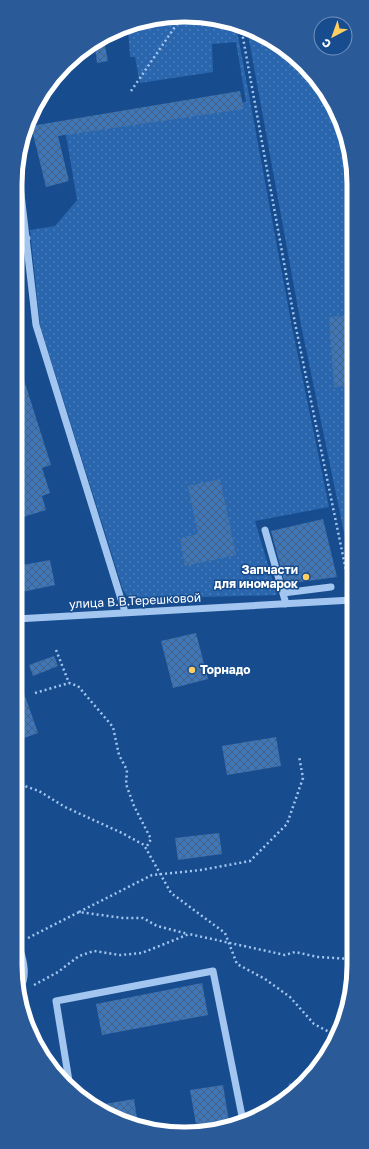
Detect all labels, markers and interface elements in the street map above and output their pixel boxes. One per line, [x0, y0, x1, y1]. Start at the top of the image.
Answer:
north arrow [313, 16, 353, 56]
text: С [319, 36, 333, 51]
place label: Запчасти для иномарок [214, 562, 298, 591]
marker: Запчасти для иномарок [301, 572, 311, 582]
street label: улица В.В.Терешковой [69, 590, 201, 611]
place label: Торнадо [200, 662, 250, 677]
marker: Торнадо [187, 665, 197, 675]

